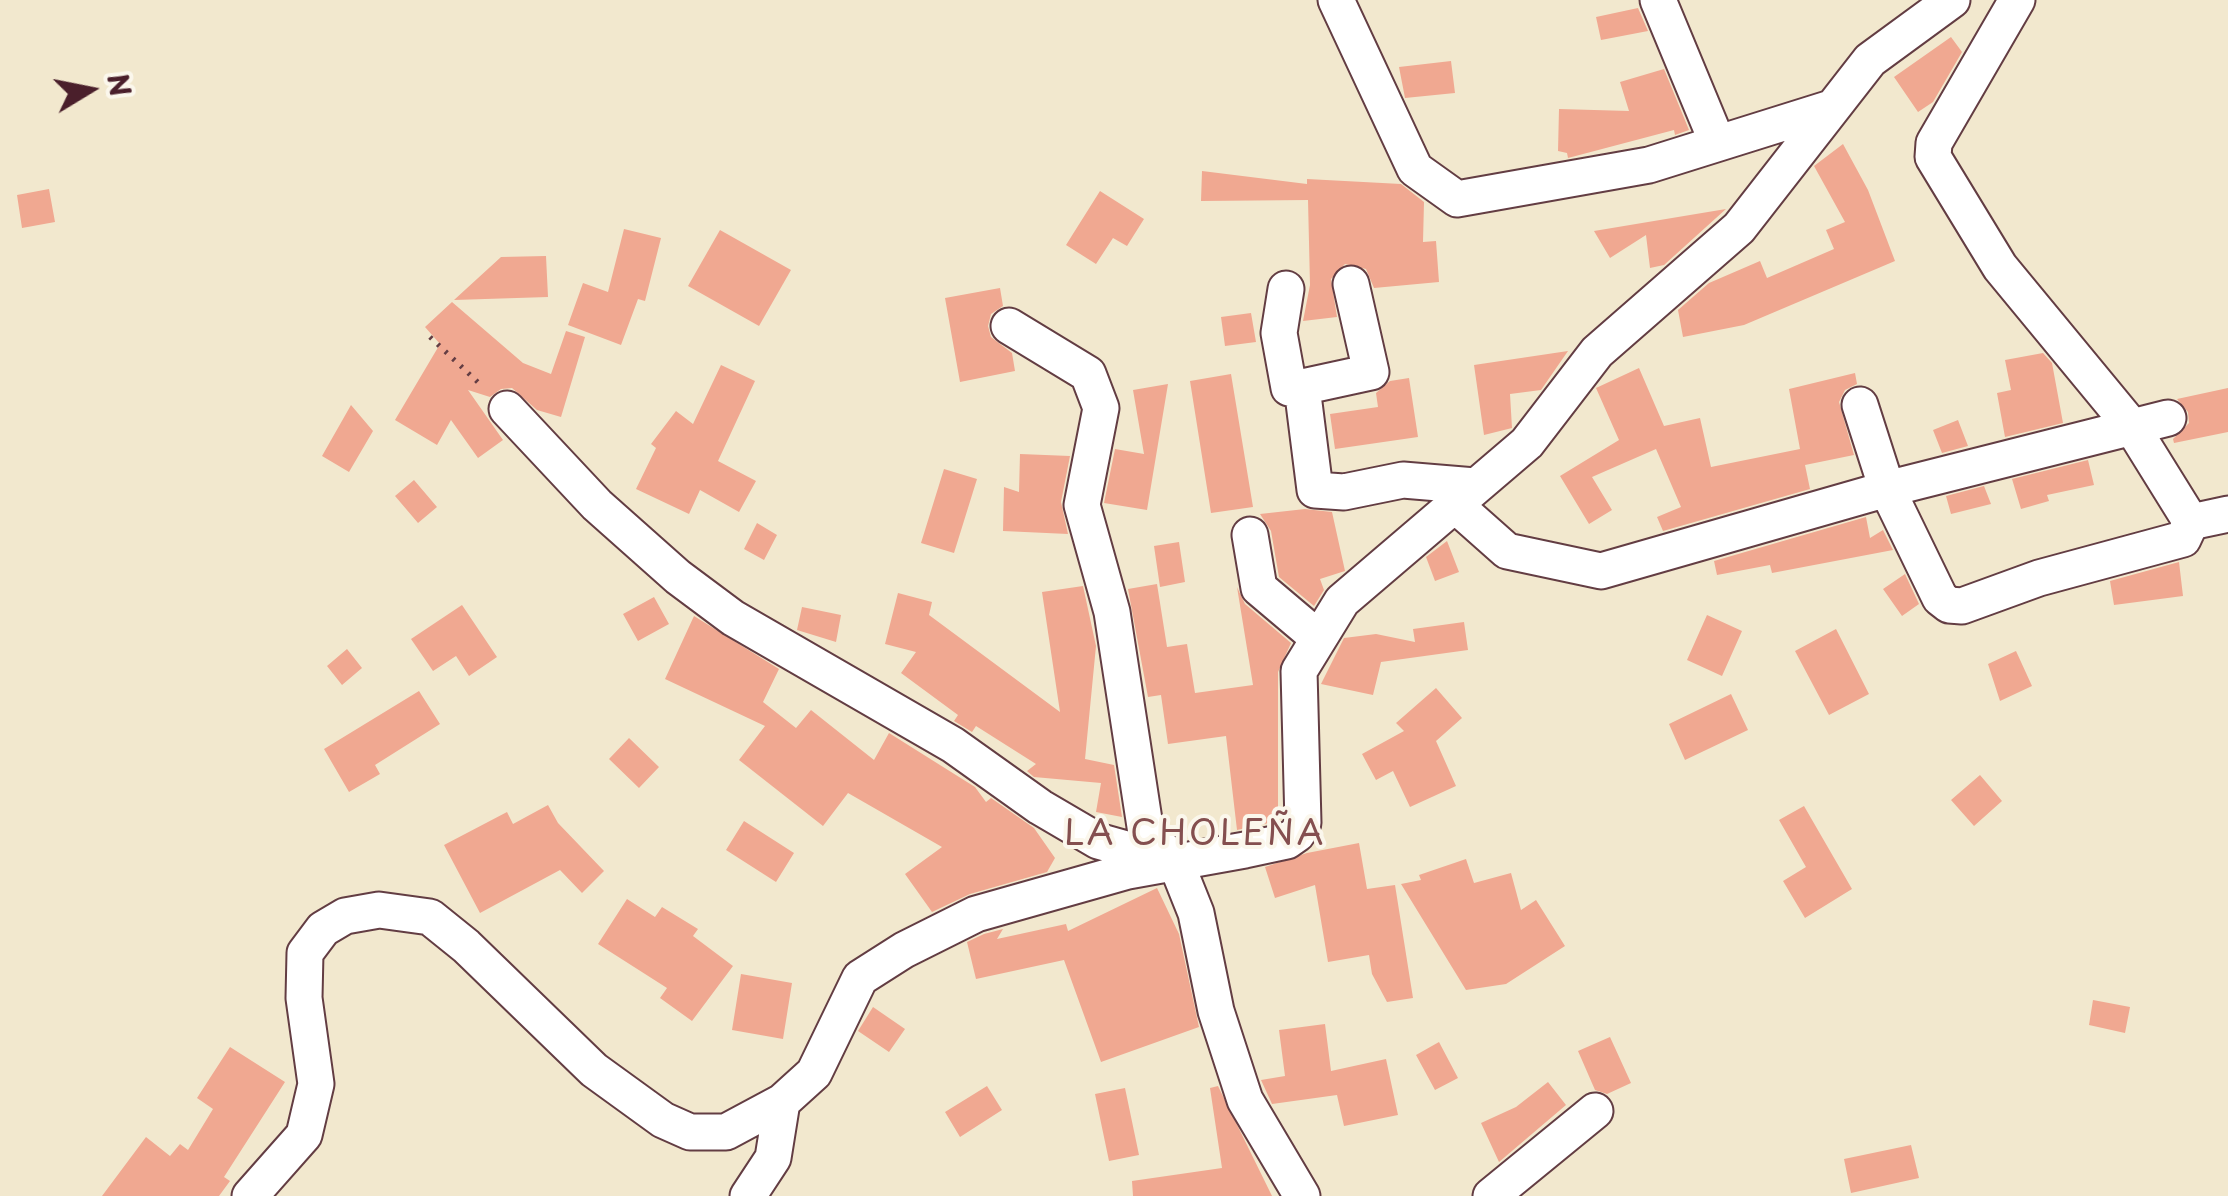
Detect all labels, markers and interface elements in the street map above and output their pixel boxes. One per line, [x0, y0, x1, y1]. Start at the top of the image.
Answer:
north arrow [40, 40, 140, 140]
text: N [97, 70, 143, 99]
district label: LA CHOLEÑA [1066, 814, 1324, 856]

